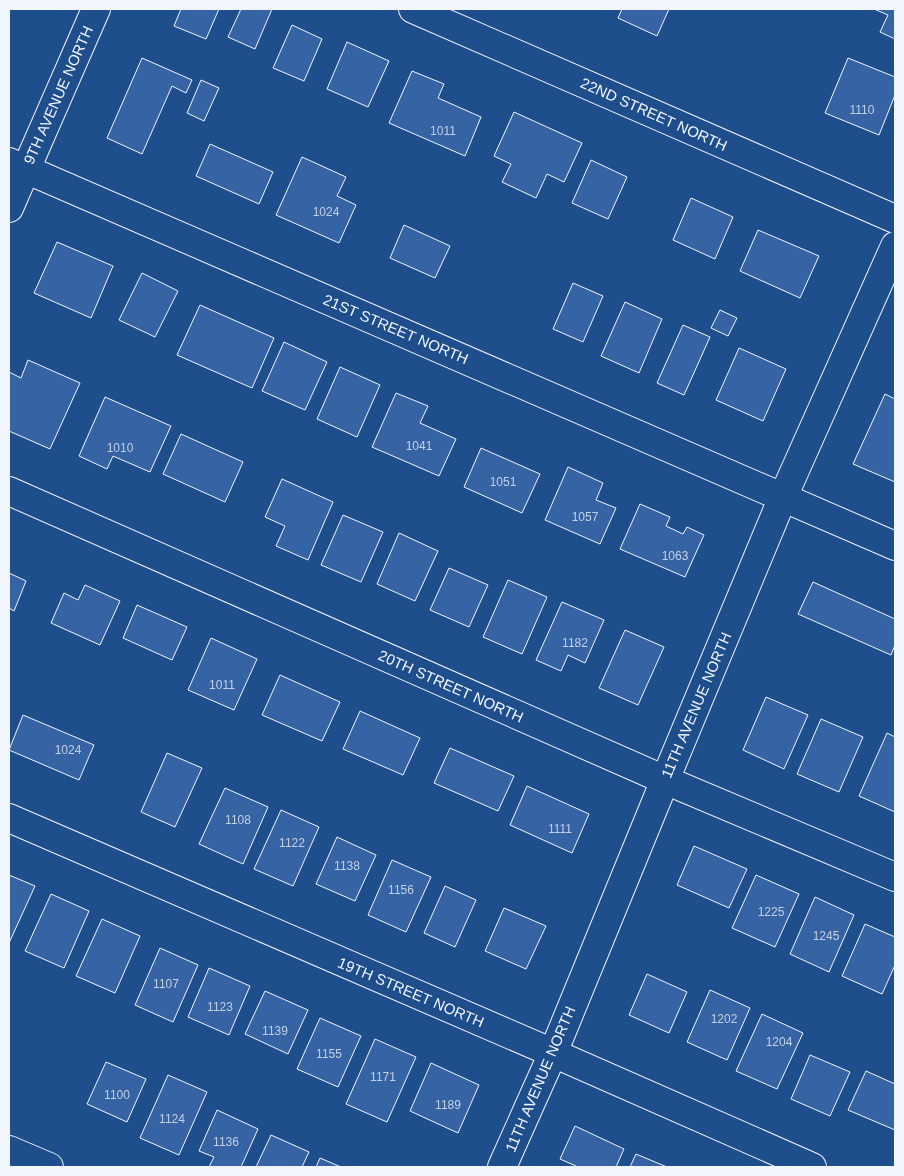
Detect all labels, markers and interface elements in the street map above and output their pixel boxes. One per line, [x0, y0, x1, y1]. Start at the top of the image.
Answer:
street label: 9TH AVENUE NORTH [20, 23, 96, 167]
street label: 22ND STREET NORTH [578, 74, 730, 154]
house number: 1110 [850, 103, 875, 117]
house number: 1011 [430, 124, 456, 138]
house number: 1024 [313, 205, 340, 219]
street label: 21ST STREET NORTH [321, 291, 471, 367]
house number: 1041 [406, 439, 433, 453]
house number: 1010 [107, 441, 134, 455]
house number: 1051 [490, 475, 517, 489]
house number: 1057 [572, 510, 599, 524]
house number: 1063 [662, 549, 689, 563]
street label: 11TH AVENUE NORTH [658, 630, 734, 780]
house number: 1182 [562, 636, 588, 650]
street label: 20TH STREET NORTH [376, 646, 526, 726]
house number: 1011 [209, 678, 235, 692]
house number: 1024 [55, 743, 82, 757]
house number: 1108 [225, 813, 251, 827]
house number: 1111 [548, 822, 572, 836]
house number: 1122 [279, 836, 305, 850]
house number: 1138 [334, 859, 360, 873]
house number: 1156 [388, 883, 414, 897]
house number: 1225 [758, 905, 785, 919]
house number: 1245 [813, 929, 840, 943]
street label: 19TH STREET NORTH [335, 954, 487, 1030]
house number: 1107 [153, 977, 179, 991]
house number: 1123 [207, 1000, 233, 1014]
street label: 11TH AVENUE NORTH [502, 1004, 578, 1154]
house number: 1202 [711, 1012, 738, 1026]
house number: 1139 [262, 1024, 288, 1038]
house number: 1204 [766, 1035, 793, 1049]
house number: 1155 [316, 1047, 342, 1061]
house number: 1171 [370, 1070, 396, 1084]
house number: 1100 [104, 1088, 130, 1102]
house number: 1189 [435, 1098, 461, 1112]
house number: 1124 [159, 1112, 185, 1126]
house number: 1136 [213, 1135, 239, 1149]

